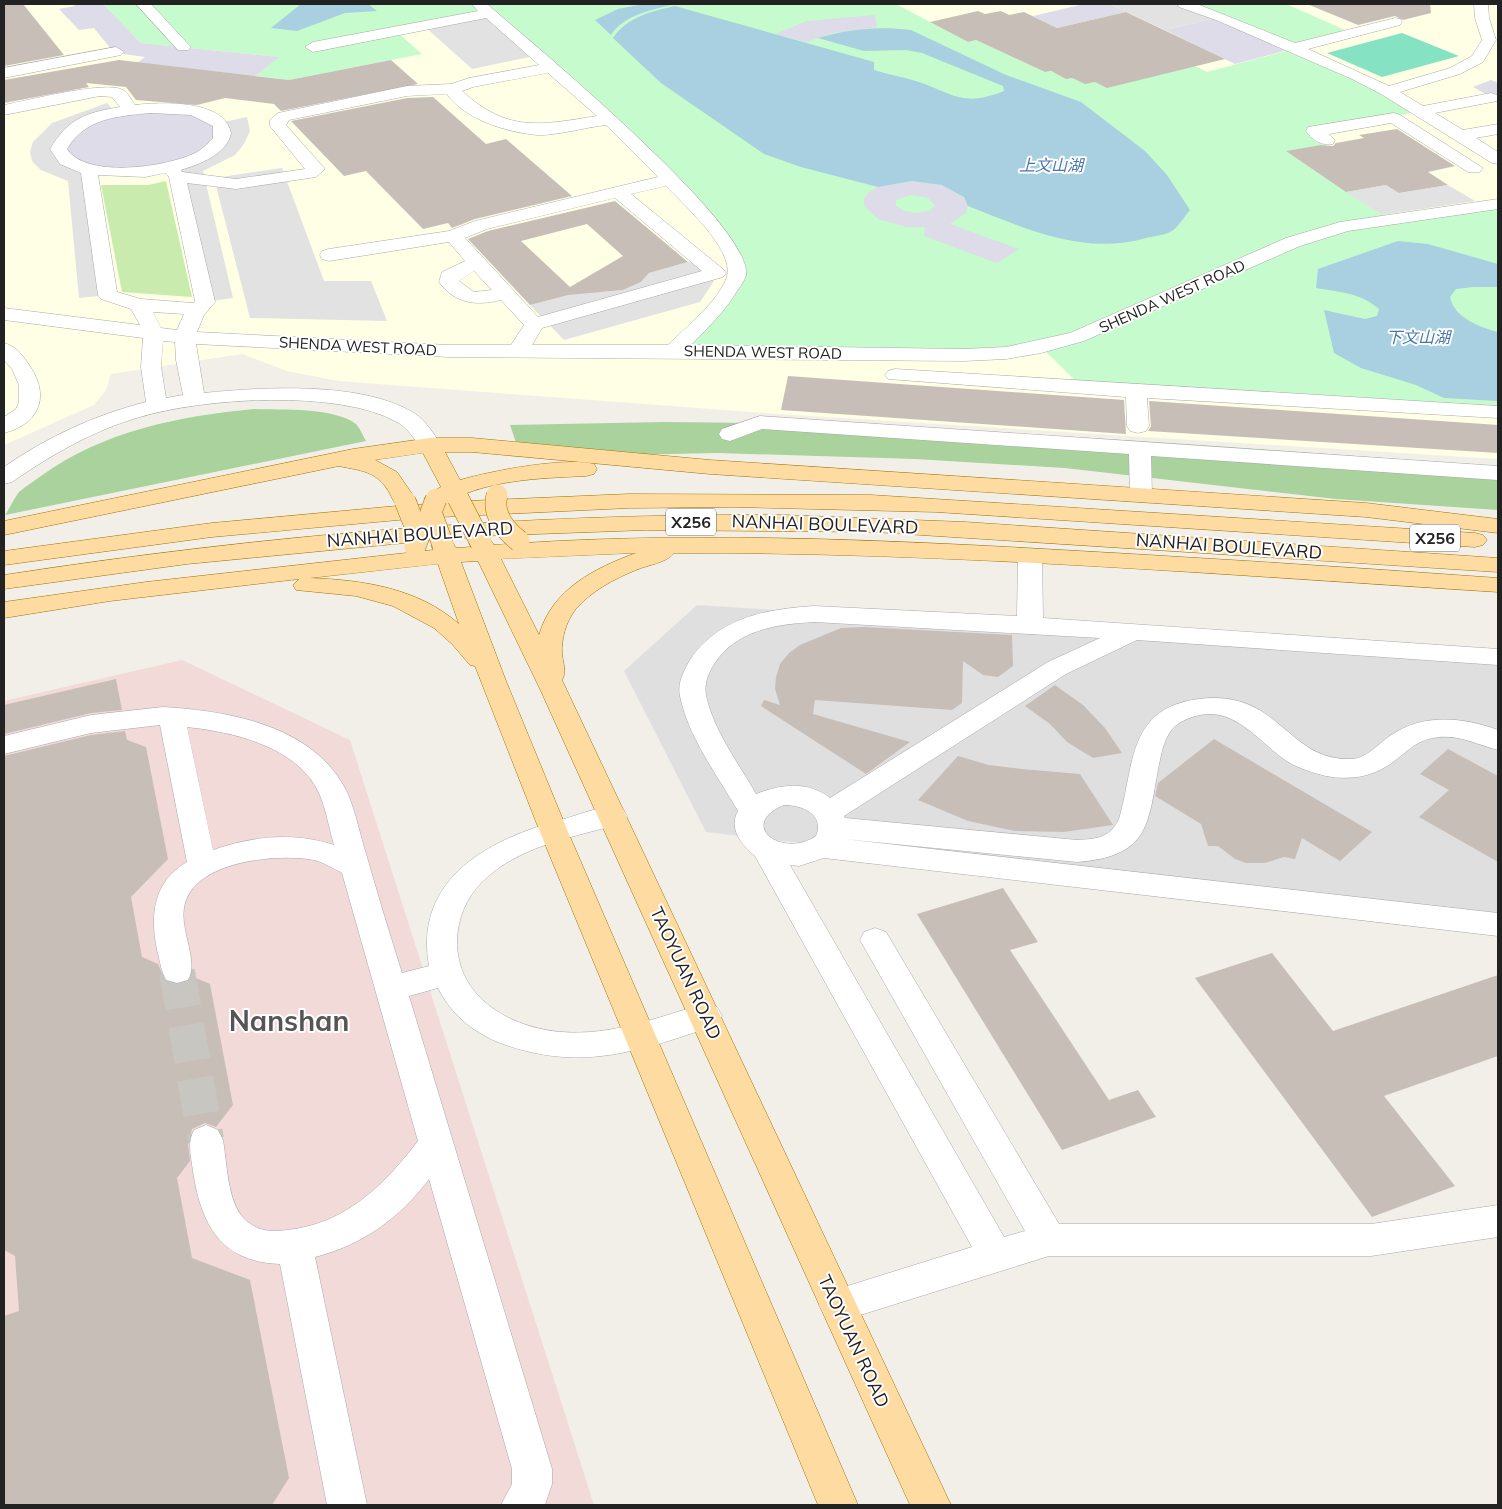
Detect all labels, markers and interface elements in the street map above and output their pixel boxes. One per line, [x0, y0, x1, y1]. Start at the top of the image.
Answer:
water label: 上文山湖 [1019, 155, 1086, 175]
street label: SHENDA WEST ROAD [1096, 255, 1248, 337]
water label: 下文山湖 [1386, 327, 1453, 347]
street label: SHENDA WEST ROAD [279, 332, 437, 360]
street label: SHENDA WEST ROAD [684, 341, 842, 363]
road number: X256 [666, 508, 716, 536]
street label: NANHAI BOULEVARD [731, 509, 919, 539]
street label: NANHAI BOULEVARD [326, 516, 514, 552]
road number: X256 [1410, 524, 1460, 552]
street label: NANHAI BOULEVARD [1135, 528, 1323, 564]
street label: TAOYUAN ROAD [645, 903, 727, 1043]
district label: Nanshan [229, 1003, 349, 1038]
street label: TAOYUAN ROAD [813, 1271, 895, 1411]

